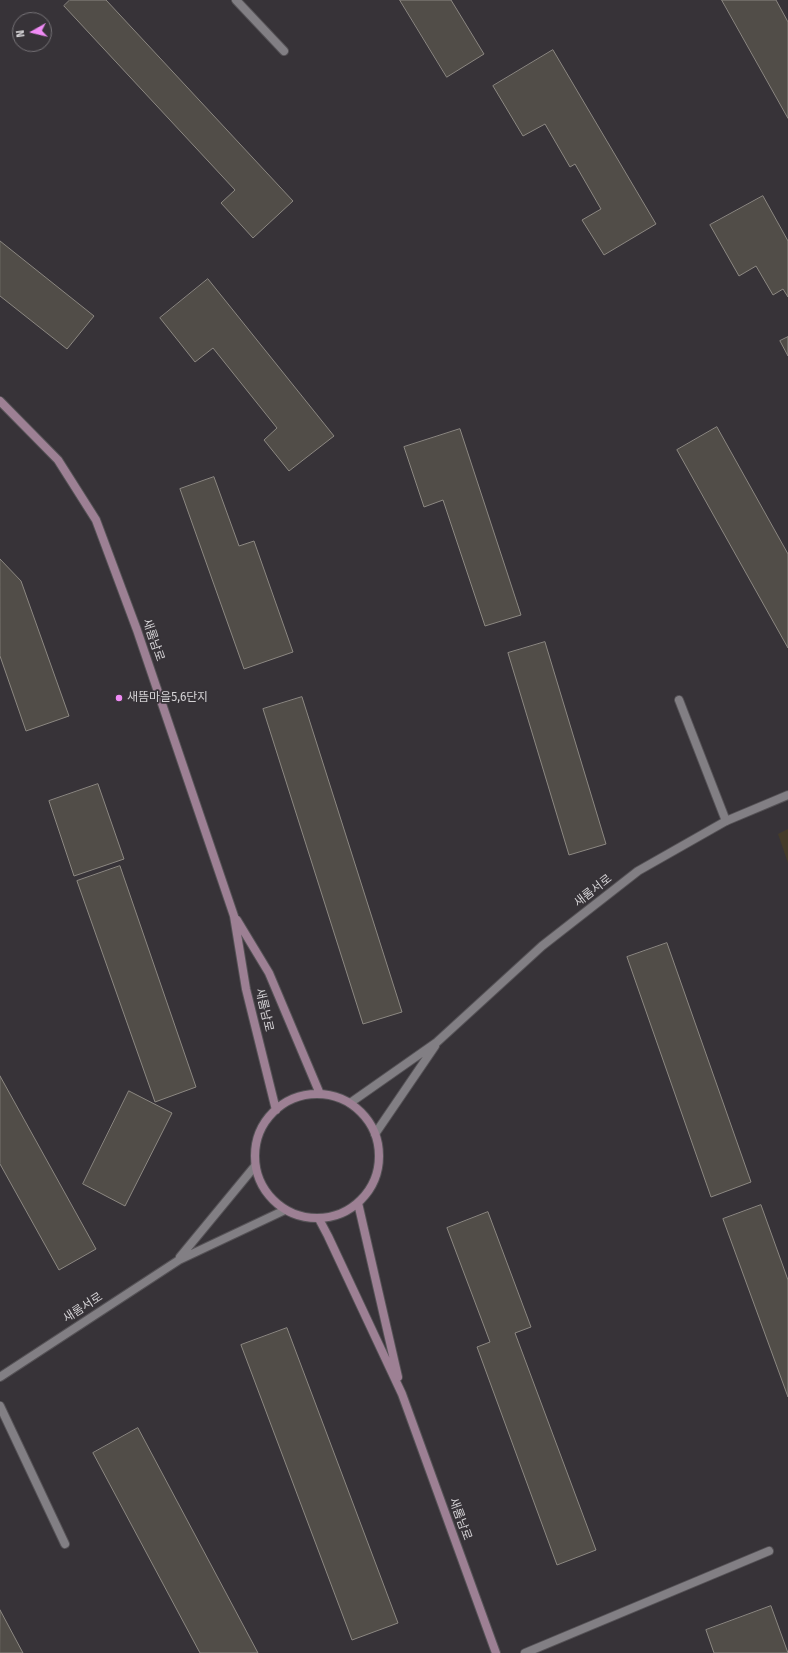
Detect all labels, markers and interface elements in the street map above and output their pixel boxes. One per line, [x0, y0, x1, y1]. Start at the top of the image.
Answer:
north arrow [12, 12, 52, 52]
text: N [14, 29, 28, 38]
street label: 새롬남로 [139, 617, 167, 663]
place label: 새뜸마을5,6단지 [127, 691, 208, 705]
marker: 새뜸마을5,6단지 [114, 693, 124, 703]
street label: 새롬서로 [571, 872, 615, 910]
street label: 새롬남로 [252, 987, 276, 1033]
street label: 새롬서로 [61, 1290, 105, 1326]
street label: 새롬남로 [446, 1496, 474, 1542]

